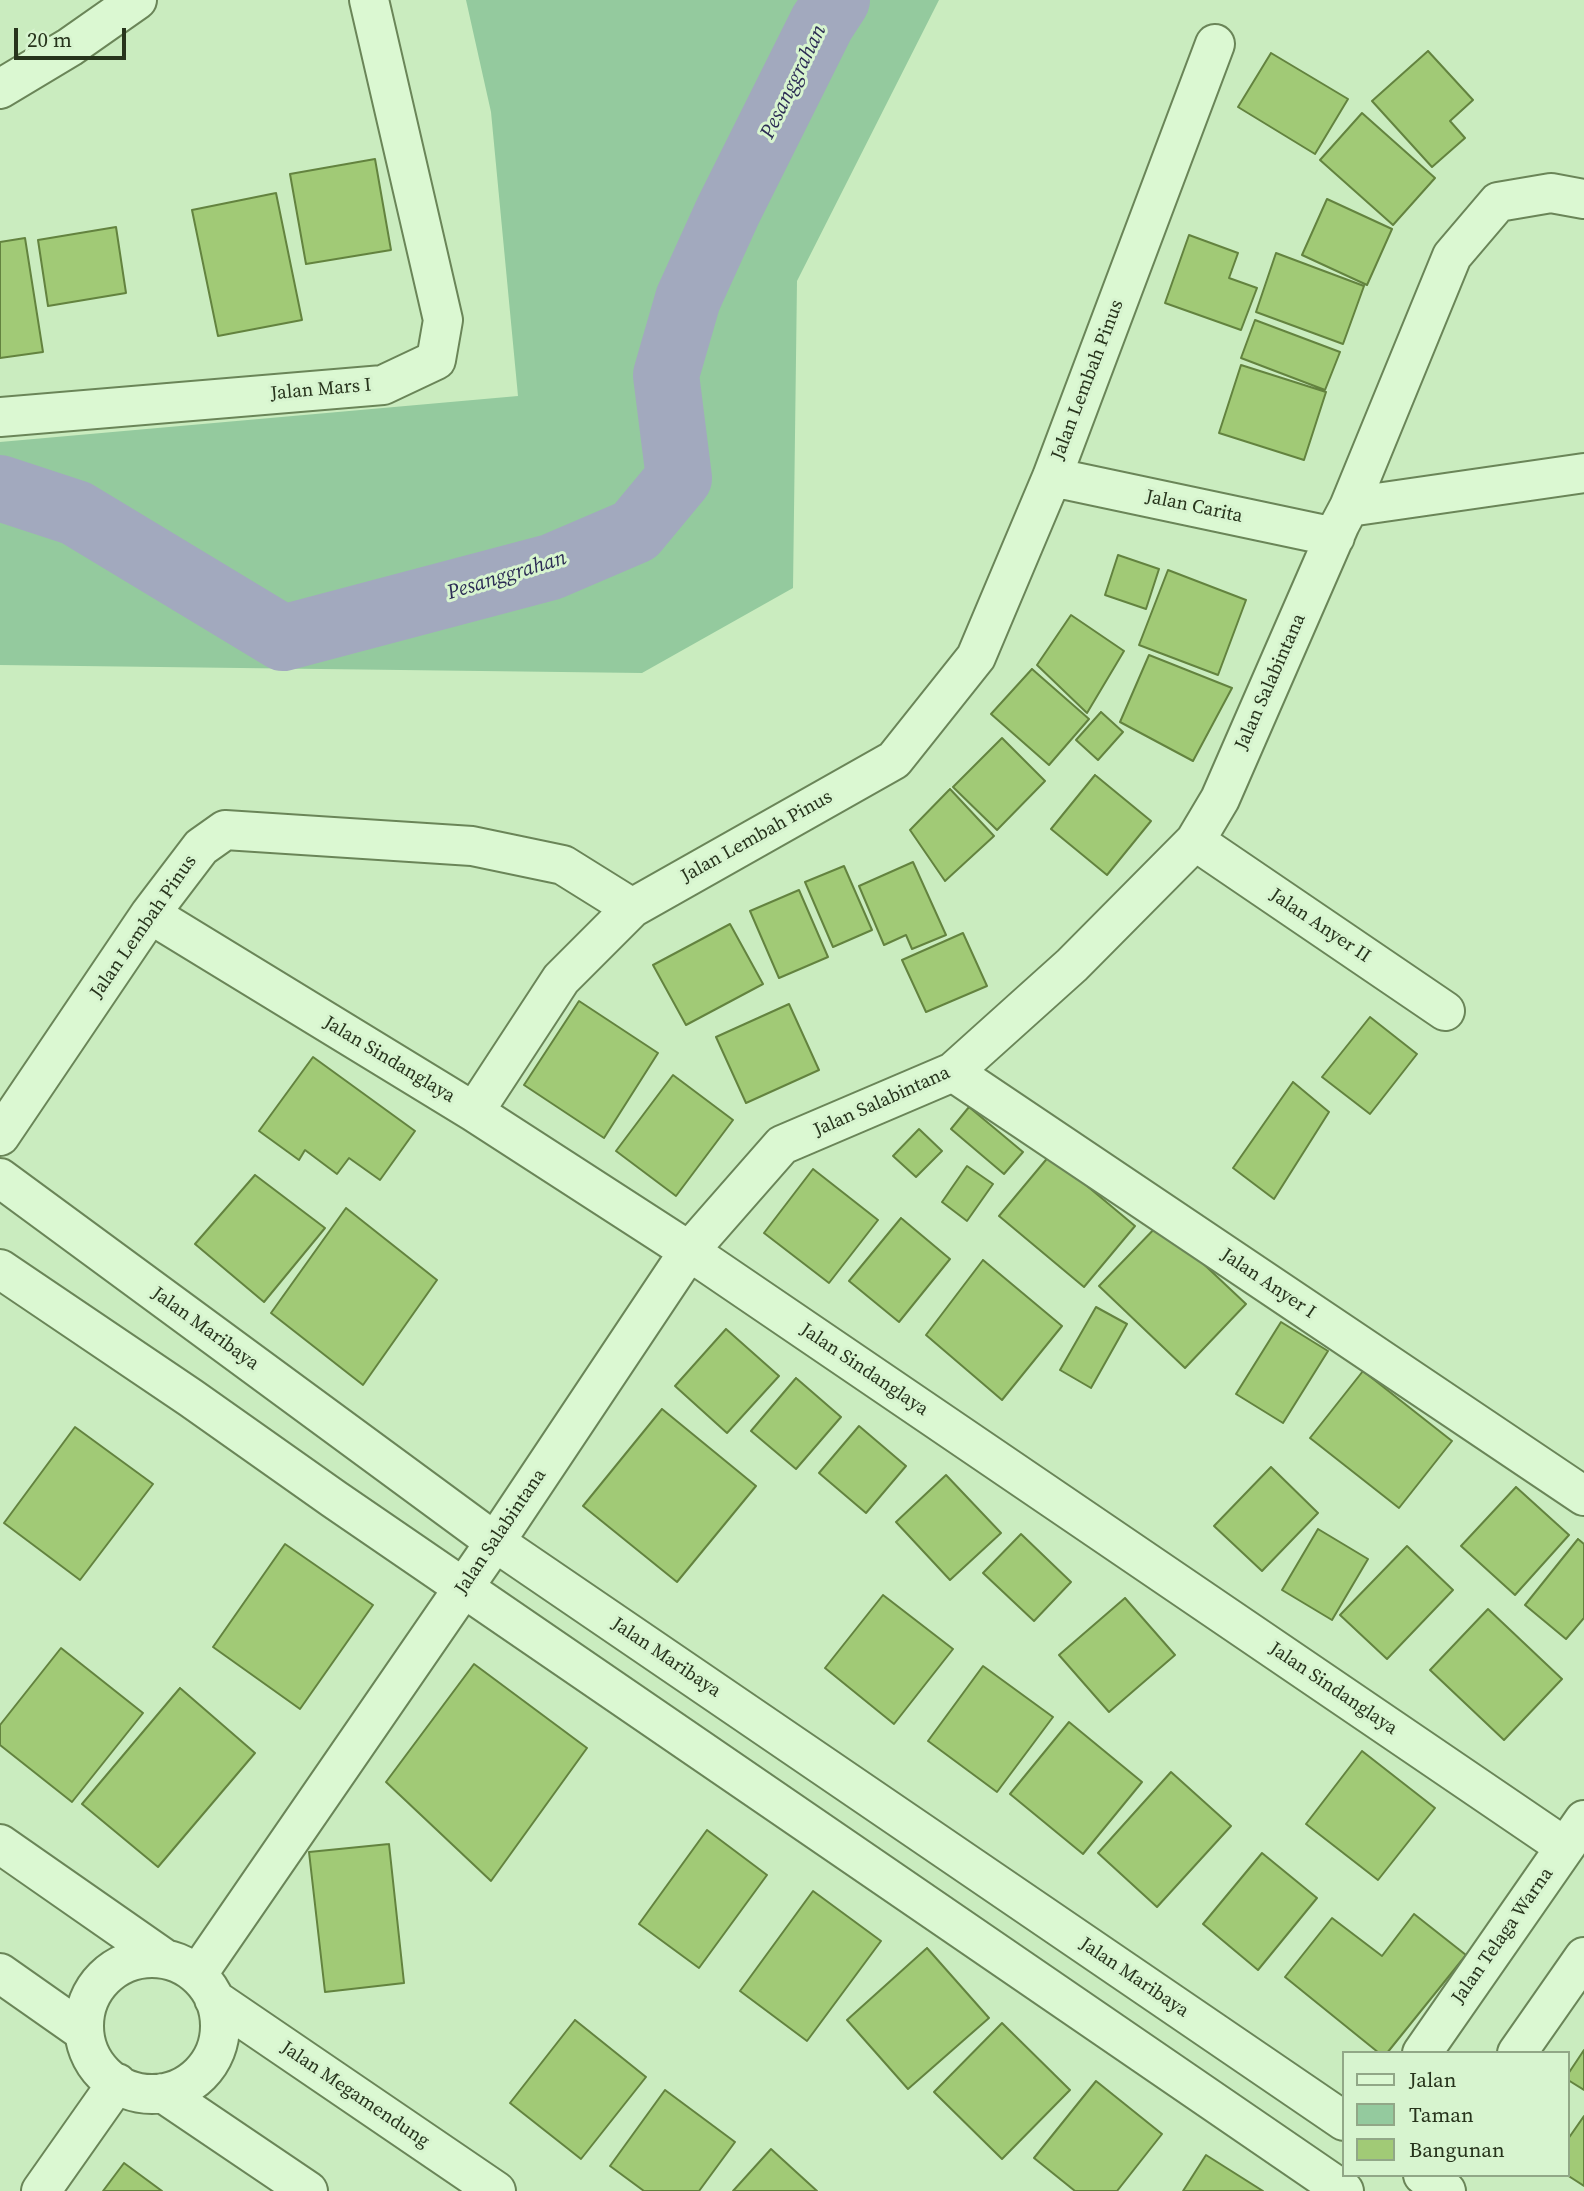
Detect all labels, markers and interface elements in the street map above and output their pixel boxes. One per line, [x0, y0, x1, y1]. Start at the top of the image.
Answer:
scale bar [18, 14, 130, 58]
water label: Pesanggrahan [756, 21, 832, 143]
text: 20 m [27, 25, 72, 54]
street label: Jalan Lembah Pinus [1047, 297, 1129, 463]
street label: Jalan Mars I [270, 374, 372, 406]
street label: Jalan Carita [1144, 486, 1244, 528]
water label: Pesanggrahan [444, 546, 570, 606]
street label: Jalan Salabintana [1231, 610, 1311, 754]
street label: Jalan Lembah Pinus [677, 786, 837, 888]
street label: Jalan Lembah Pinus [86, 851, 202, 1003]
street label: Jalan Anyer II [1265, 884, 1375, 968]
street label: Jalan Sindanglaya [319, 1012, 459, 1108]
street label: Jalan Salabintana [810, 1062, 954, 1142]
street label: Jalan Anyer I [1216, 1244, 1320, 1324]
street label: Jalan Maribaya [147, 1282, 263, 1376]
street label: Jalan Sindanglaya [796, 1319, 932, 1421]
street label: Jalan Salabintana [451, 1465, 551, 1599]
street label: Jalan Maribaya [607, 1613, 725, 1703]
street label: Jalan Sindanglaya [1265, 1638, 1401, 1740]
street label: Jalan Telaga Warna [1447, 1863, 1559, 2009]
street label: Jalan Maribaya [1075, 1933, 1193, 2023]
street label: Jalan Megamendung [276, 2037, 434, 2153]
legend [1342, 2051, 1570, 2177]
text: Jalan [1409, 2065, 1456, 2094]
text: Taman [1409, 2100, 1474, 2129]
text: Bangunan [1409, 2135, 1505, 2164]

